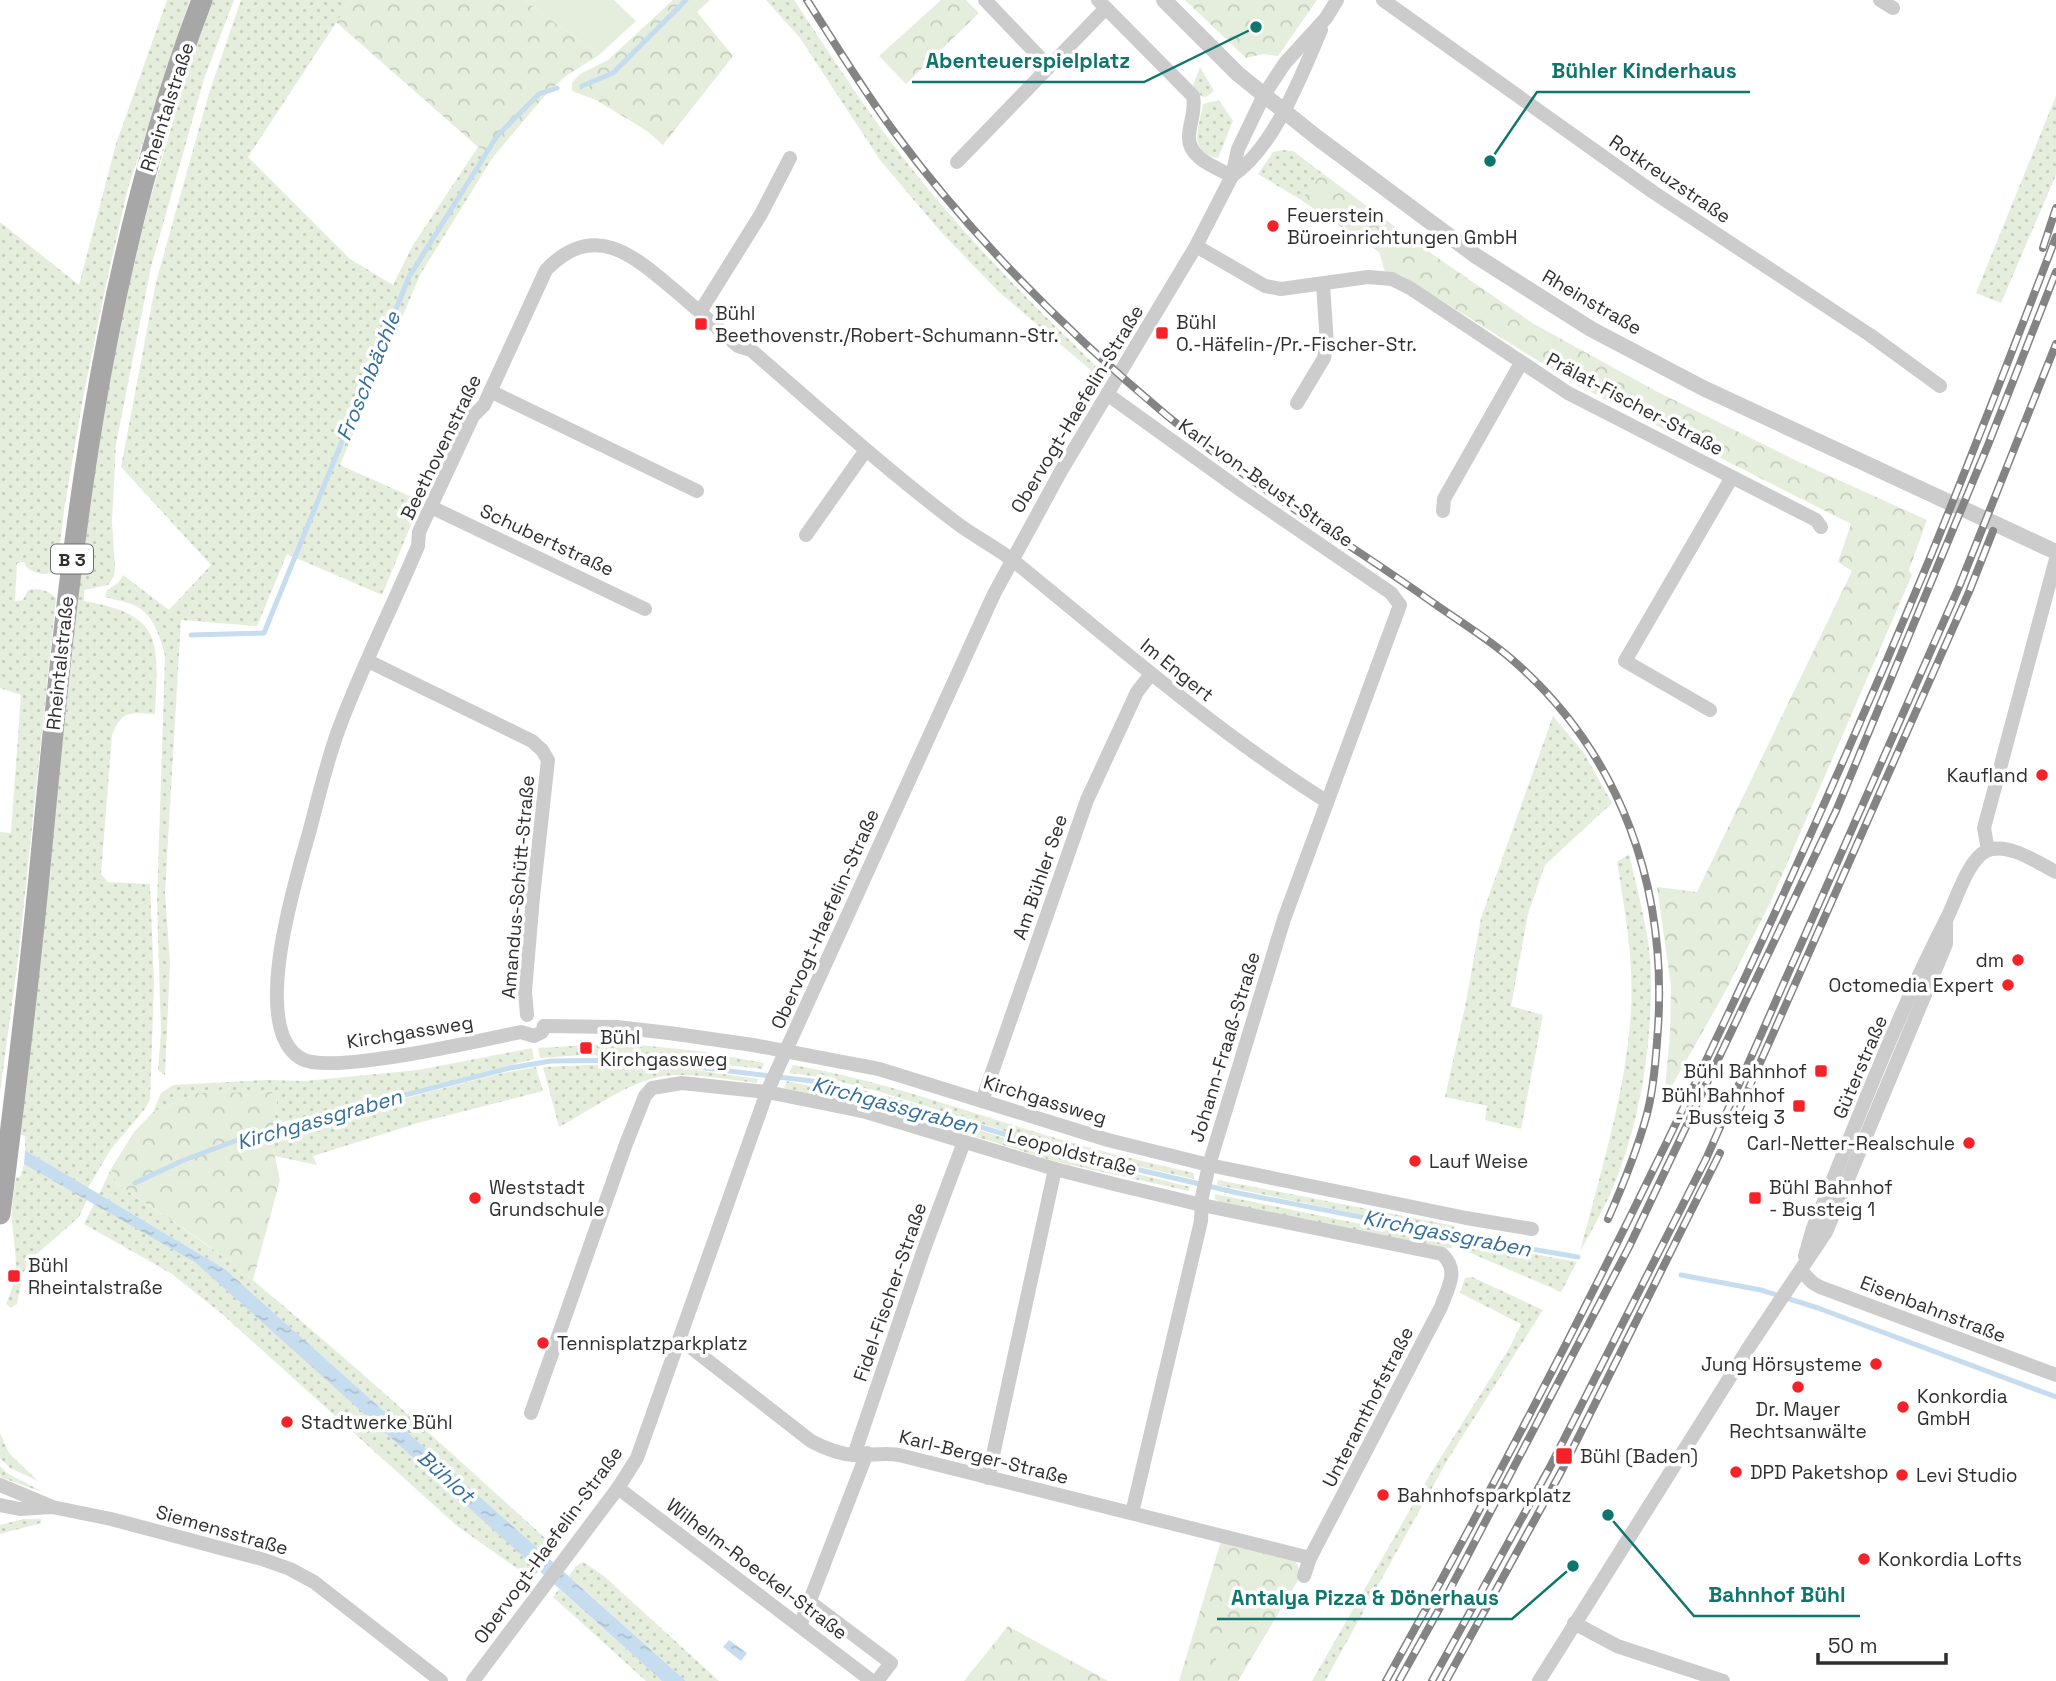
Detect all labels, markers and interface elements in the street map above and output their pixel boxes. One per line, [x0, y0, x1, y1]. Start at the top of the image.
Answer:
street label: Rheintalstraße [134, 39, 200, 175]
callout: Abenteuerspielplatz [912, 40, 1144, 82]
text: Abenteuerspielplatz [926, 47, 1130, 74]
callout: Bühler Kinderhaus [1537, 50, 1750, 92]
text: Bühler Kinderhaus [1551, 57, 1737, 84]
street label: Rotkreuzstraße [1604, 129, 1736, 229]
place label: Feuerstein Büroeinrichtungen GmbH [1287, 203, 1517, 250]
marker: Feuerstein Büroeinrichtungen GmbH [1265, 218, 1281, 234]
street label: Rheinstraße [1538, 264, 1646, 340]
street label: Obervogt-Haefelin-Straße [1005, 300, 1149, 518]
place label: Bühl Beethovenstr./Robert-Schumann-Str. [715, 301, 1058, 348]
water label: Froschbächle [330, 306, 407, 444]
place label: Bühl O.-Häfelin-/Pr.-Fischer-Str. [1176, 310, 1417, 357]
marker: Bühl Beethovenstr./Robert-Schumann-Str. [693, 316, 709, 332]
marker: Bühl O.-Häfelin-/Pr.-Fischer-Str. [1154, 325, 1170, 341]
street label: Prälat-Fischer-Straße [1542, 347, 1728, 461]
street label: Beethovenstraße [395, 370, 487, 524]
street label: Karl-von-Beust-Straße [1174, 413, 1358, 553]
street label: Schubertstraße [476, 498, 618, 582]
road number: B 3 [51, 544, 93, 574]
street label: Rheintalstraße [41, 595, 79, 731]
street label: Im Engert [1135, 633, 1219, 707]
place label: Kaufland [1947, 763, 2028, 788]
marker: Kaufland [2034, 767, 2050, 783]
street label: Amandus-Schütt-Straße [496, 774, 540, 1000]
street label: Obervogt-Haefelin-Straße [765, 805, 885, 1033]
street label: Am Bühler See [1007, 811, 1073, 943]
place label: dm [1975, 948, 2004, 973]
street label: Johann-Fraaß-Straße [1184, 949, 1266, 1145]
marker: dm [2010, 952, 2026, 968]
place label: Octomedia Expert [1829, 973, 1994, 998]
marker: Octomedia Expert [2000, 977, 2016, 993]
street label: Kirchgassweg [345, 1010, 475, 1054]
street label: Güterstraße [1827, 1011, 1893, 1123]
place label: Bühl Kirchgassweg [600, 1025, 727, 1072]
marker: Bühl Kirchgassweg [578, 1040, 594, 1056]
place label: Bühl Bahnhof [1683, 1059, 1807, 1084]
marker: Bühl Bahnhof [1813, 1063, 1829, 1079]
street label: Kirchgassweg [980, 1069, 1110, 1131]
water label: Kirchgassgraben [809, 1070, 982, 1140]
water label: Kirchgassgraben [233, 1082, 406, 1155]
place label: Bühl Bahnhof - Bussteig 3 [1661, 1083, 1785, 1130]
marker: Bühl Bahnhof - Bussteig 3 [1791, 1098, 1807, 1114]
street label: Leopoldstraße [1004, 1123, 1140, 1181]
place label: Carl-Netter-Realschule [1747, 1131, 1955, 1156]
marker: Carl-Netter-Realschule [1961, 1135, 1977, 1151]
place label: Lauf Weise [1429, 1149, 1528, 1174]
marker: Lauf Weise [1407, 1153, 1423, 1169]
place label: Weststadt Grundschule [489, 1175, 605, 1222]
place label: Bühl Bahnhof - Bussteig 1 [1769, 1175, 1893, 1222]
marker: Weststadt Grundschule [467, 1190, 483, 1206]
marker: Bühl Bahnhof - Bussteig 1 [1747, 1190, 1763, 1206]
street label: Fidel-Fischer-Straße [848, 1199, 932, 1385]
water label: Kirchgassgraben [1361, 1203, 1534, 1263]
place label: Bühl Rheintalstraße [28, 1253, 163, 1300]
marker: Bühl Rheintalstraße [6, 1268, 22, 1284]
street label: Eisenbahnstraße [1857, 1270, 2009, 1348]
street label: Unteramthofstraße [1317, 1322, 1419, 1492]
place label: Tennisplatzparkplatz [557, 1331, 748, 1356]
marker: Tennisplatzparkplatz [535, 1335, 551, 1351]
place label: Jung Hörsysteme [1701, 1352, 1862, 1377]
marker: Jung Hörsysteme [1868, 1356, 1884, 1372]
marker: Dr. Mayer Rechtsanwälte [1790, 1379, 1806, 1395]
place label: Konkordia GmbH [1917, 1384, 2008, 1431]
place label: Dr. Mayer Rechtsanwälte [1729, 1397, 1867, 1444]
marker: Konkordia GmbH [1895, 1399, 1911, 1415]
place label: Stadtwerke Bühl [301, 1410, 453, 1435]
marker: Stadtwerke Bühl [279, 1414, 295, 1430]
street label: Karl-Berger-Straße [897, 1424, 1071, 1490]
street label: Obervogt-Haefelin-Straße [468, 1441, 628, 1649]
water label: Bühlot [412, 1444, 482, 1510]
place label: Bühl (Baden) [1580, 1444, 1698, 1469]
marker: Bühl (Baden) [1554, 1446, 1574, 1466]
place label: DPD Paketshop [1750, 1460, 1889, 1485]
place label: Levi Studio [1916, 1463, 2018, 1488]
marker: DPD Paketshop [1728, 1464, 1744, 1480]
marker: Levi Studio [1894, 1467, 1910, 1483]
place label: Bahnhofsparkplatz [1397, 1483, 1571, 1508]
marker: Bahnhofsparkplatz [1375, 1487, 1391, 1503]
street label: Wilhelm-Roeckel-Straße [661, 1493, 853, 1645]
street label: Siemensstraße [153, 1499, 291, 1561]
place label: Konkordia Lofts [1878, 1547, 2022, 1572]
marker: Konkordia Lofts [1856, 1551, 1872, 1567]
callout: Bahnhof Bühl [1694, 1574, 1860, 1616]
callout: Antalya Pizza & Dönerhaus [1217, 1577, 1512, 1619]
text: Bahnhof Bühl [1708, 1581, 1846, 1608]
text: Antalya Pizza & Dönerhaus [1231, 1584, 1499, 1611]
scale bar [1818, 1622, 1946, 1666]
text: 50 m [1828, 1632, 1878, 1659]

